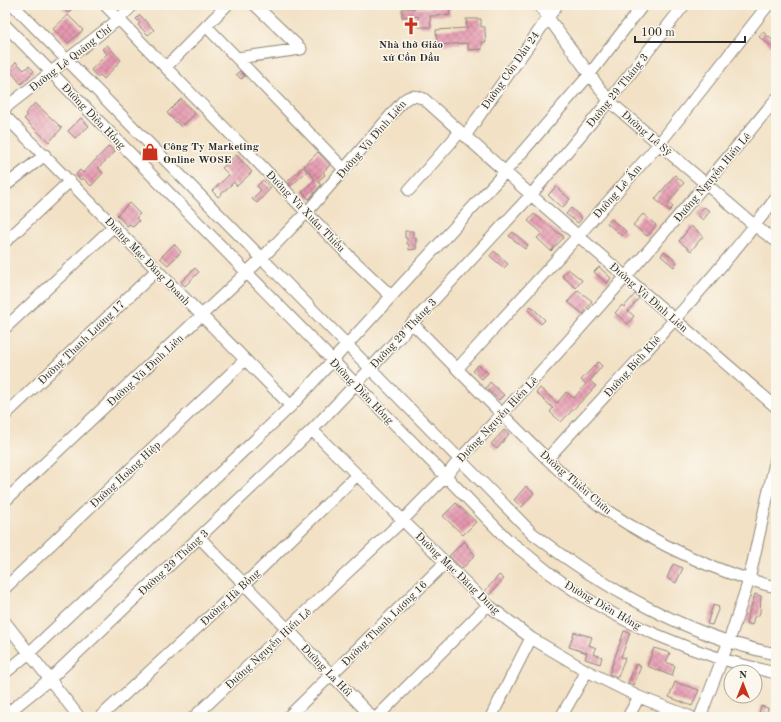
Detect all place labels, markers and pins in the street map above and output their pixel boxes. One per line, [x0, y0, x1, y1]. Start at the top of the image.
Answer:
church icon: Nhà thờ Giáo xứ Cồn Dầu [401, 16, 421, 36]
place label: Nhà thờ Giáo xứ Cồn Dầu [379, 40, 444, 64]
shop icon: Công Ty Marketing Online WOSE [140, 142, 160, 162]
place label: Công Ty Marketing Online WOSE [163, 142, 259, 166]

